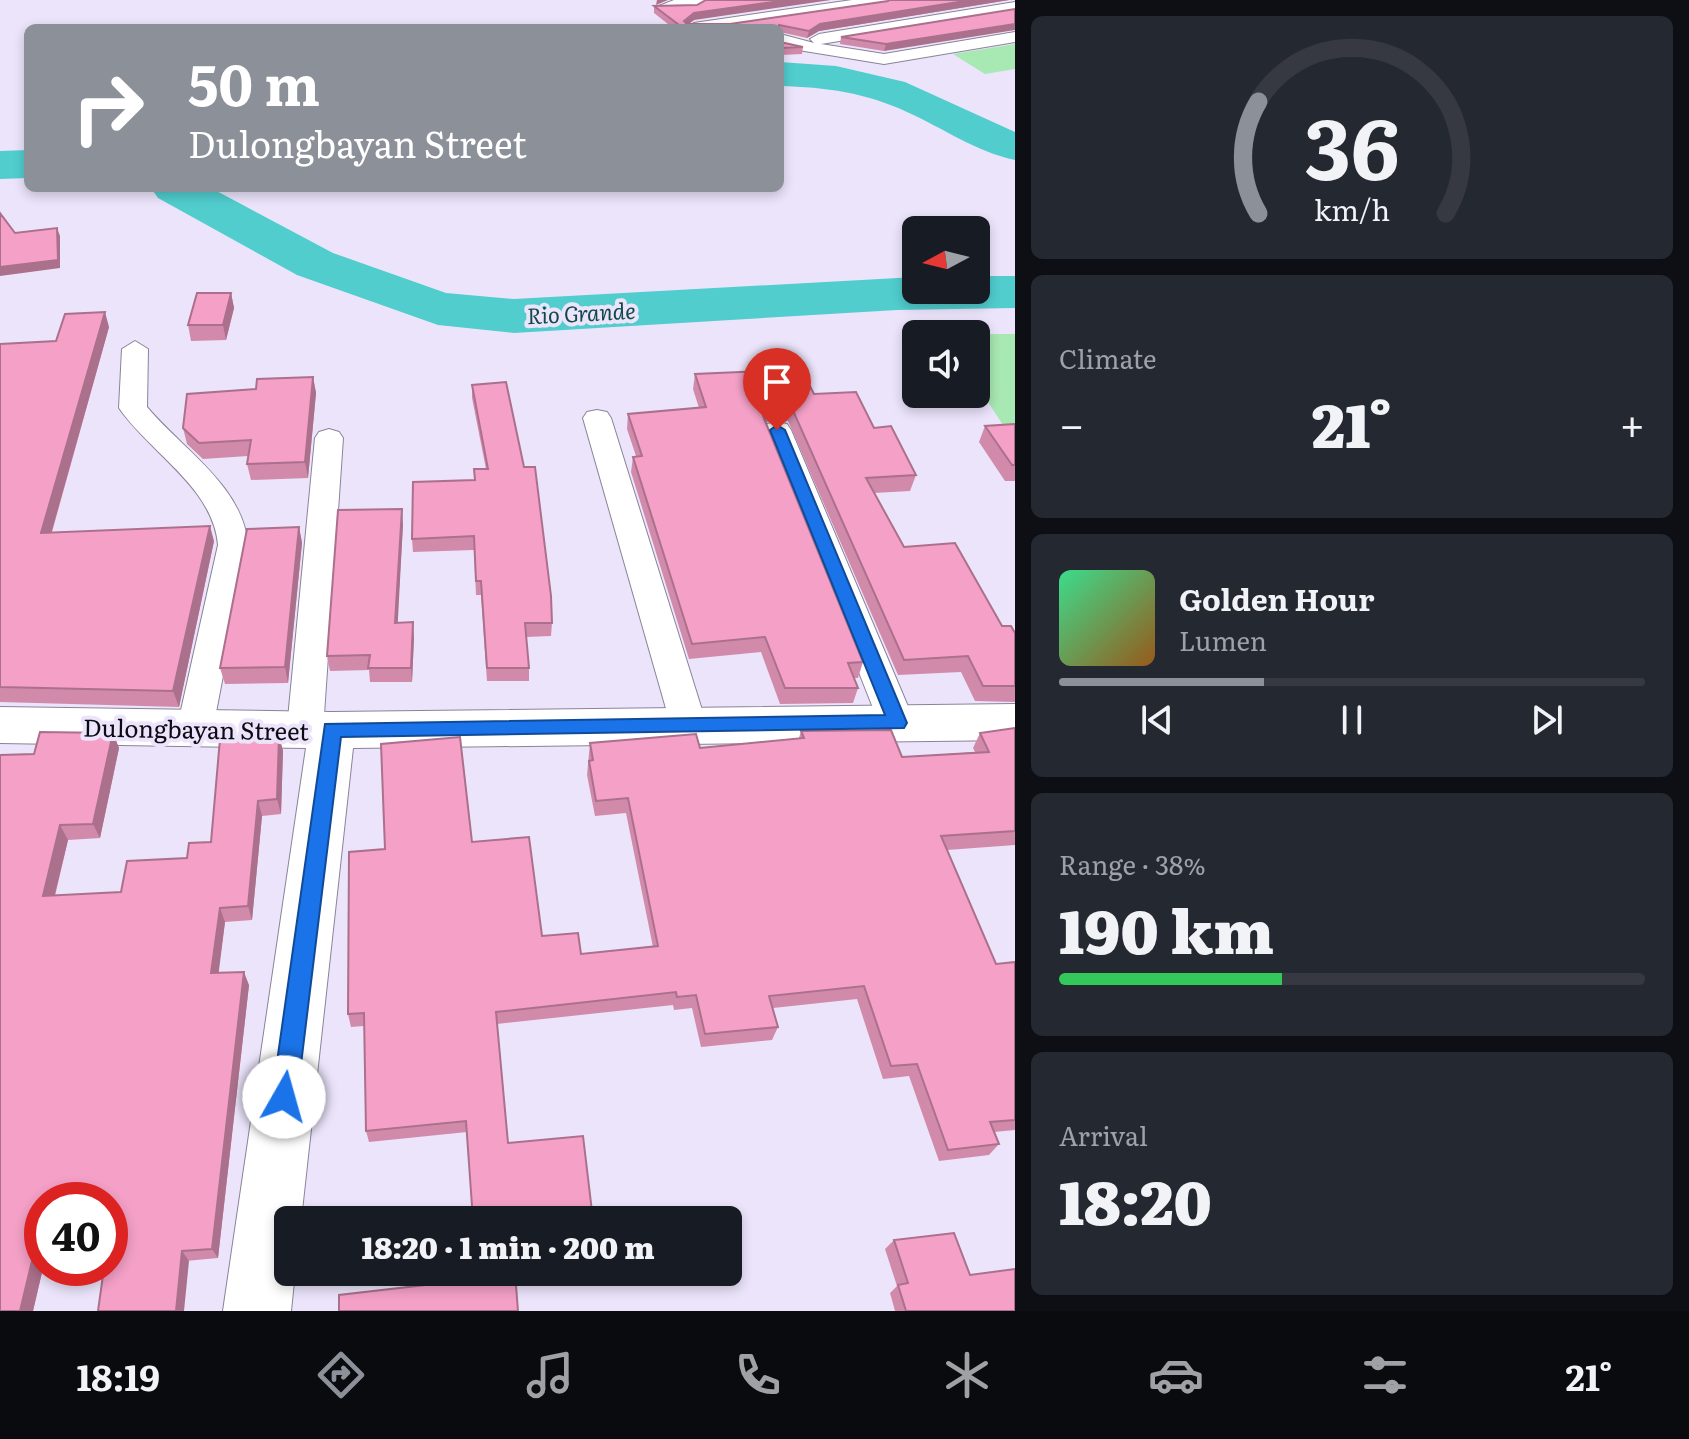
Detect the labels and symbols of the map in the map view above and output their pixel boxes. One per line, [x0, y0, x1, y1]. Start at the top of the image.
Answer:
north arrow [902, 216, 990, 304]
water label: Rio Grande [526, 293, 636, 331]
pin [743, 348, 811, 430]
street label: Dulongbayan Street [83, 709, 309, 747]
position arrow [242, 1055, 326, 1139]
speed limit sign: 40 [24, 1182, 128, 1286]

